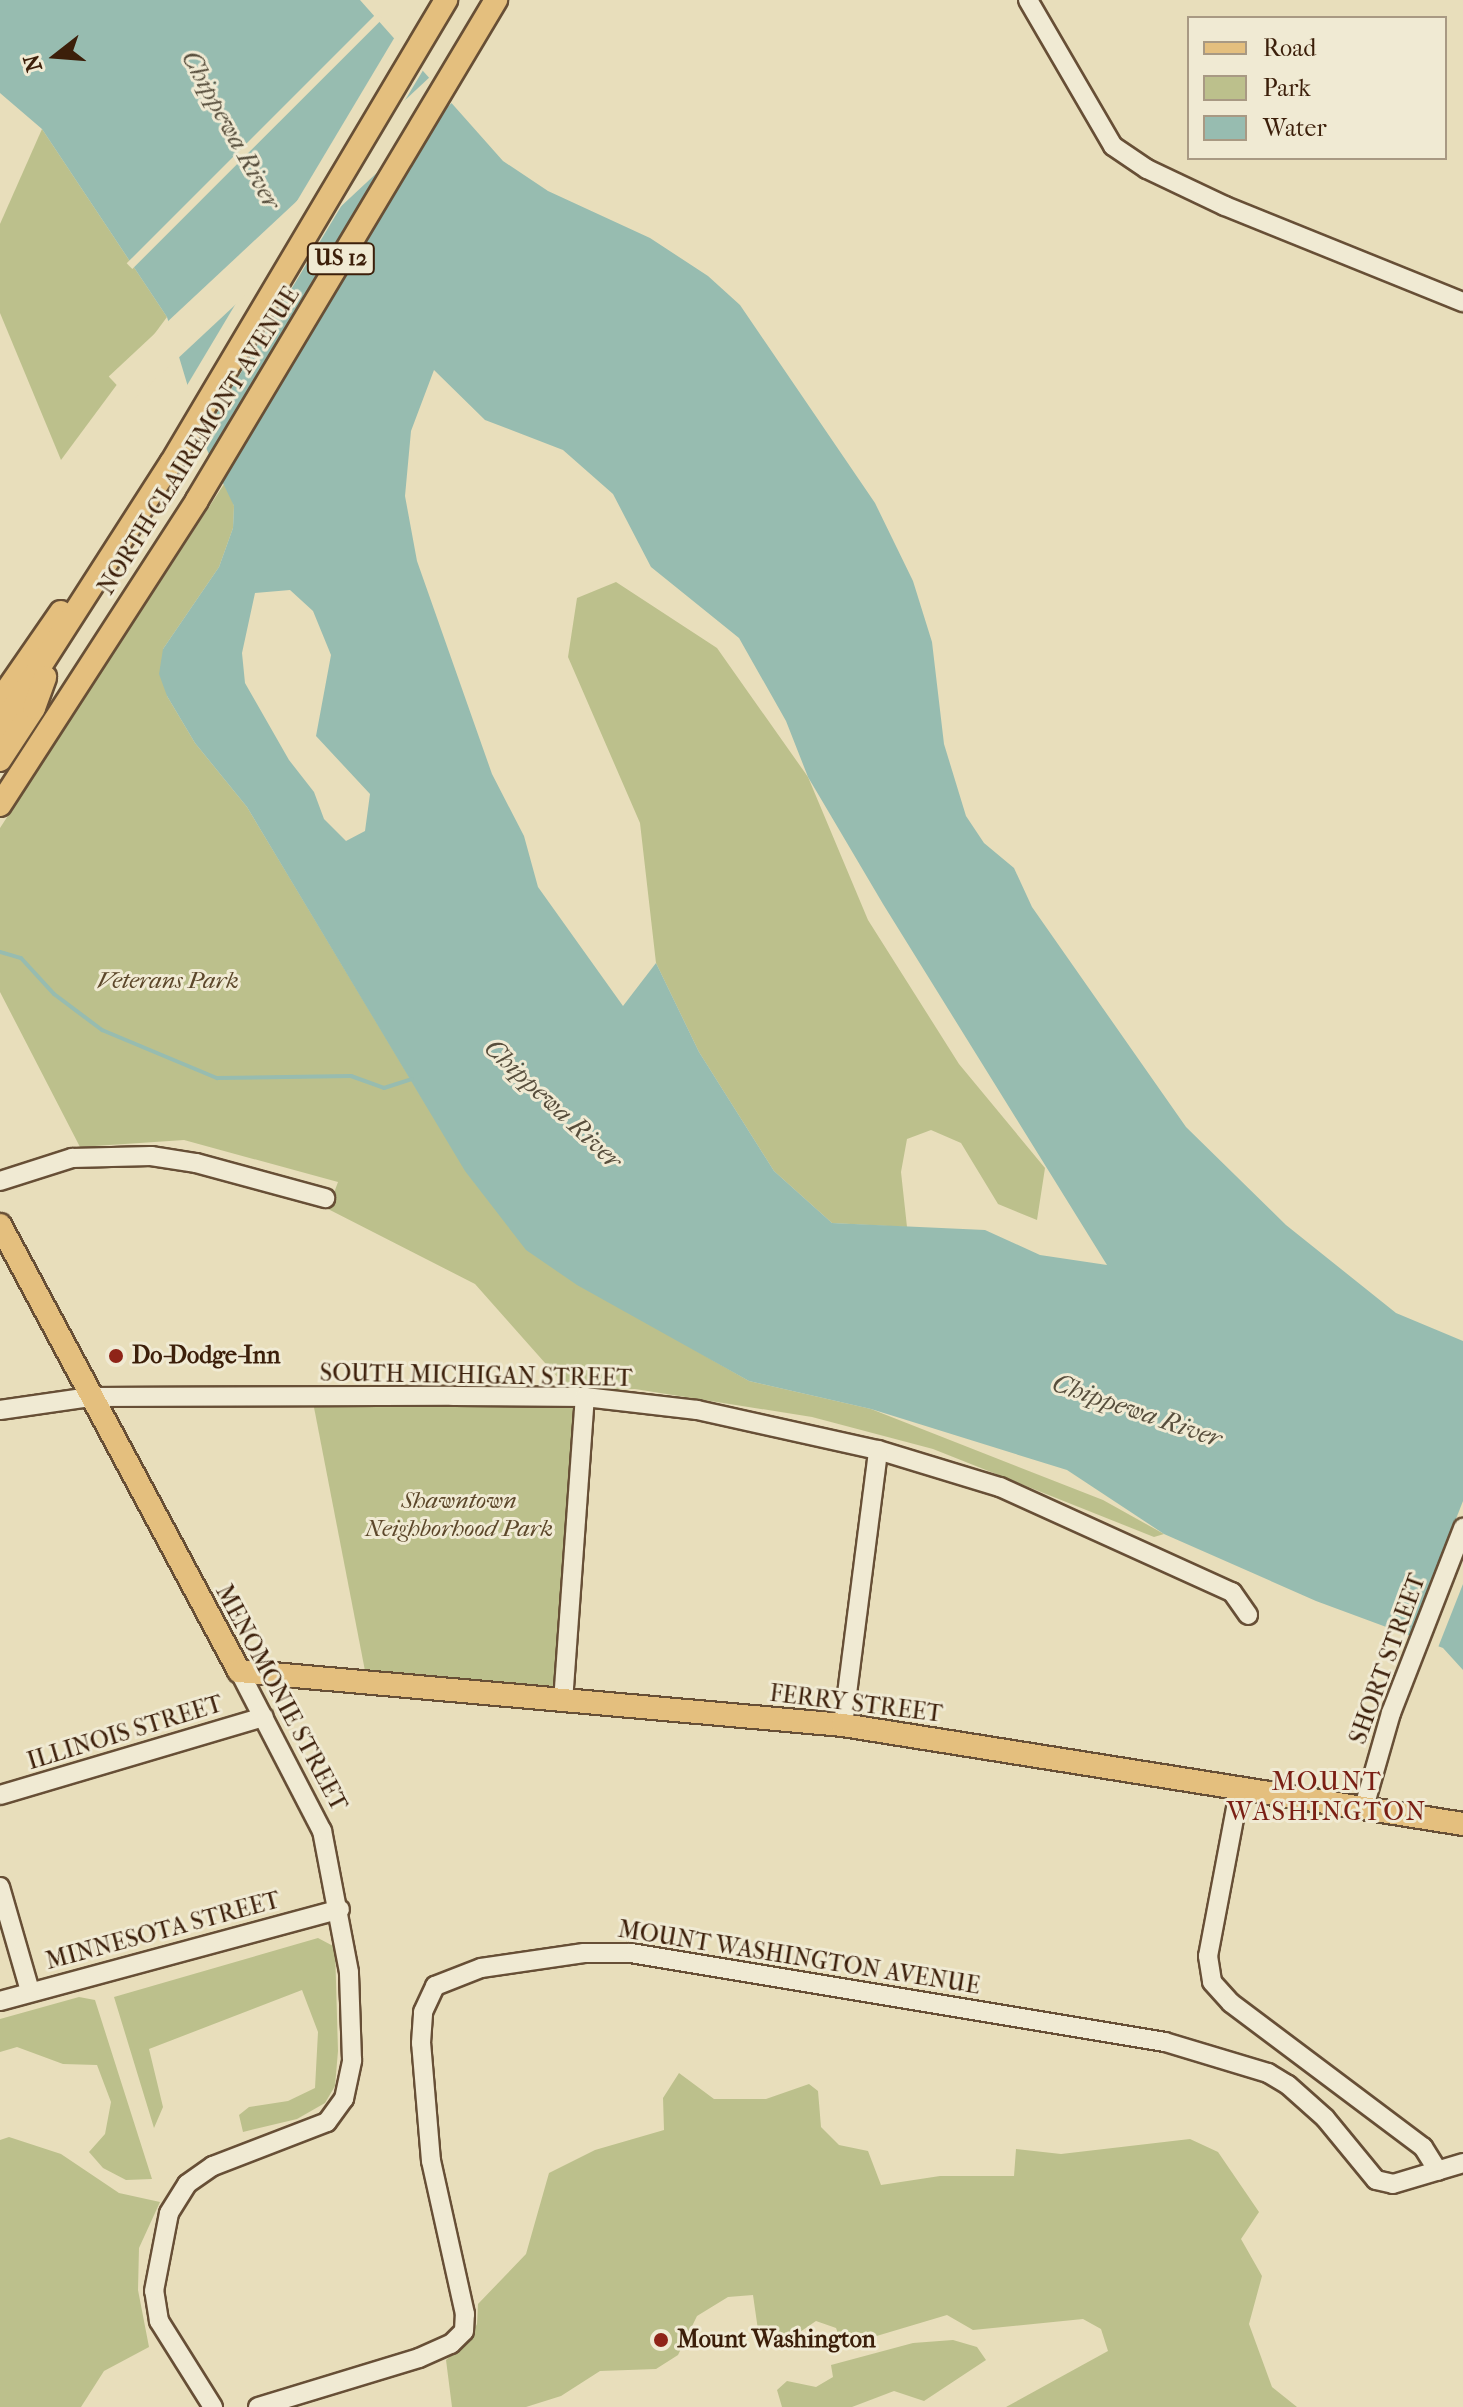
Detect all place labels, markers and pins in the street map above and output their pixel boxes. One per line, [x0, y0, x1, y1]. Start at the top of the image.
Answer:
place label: Do-Dodge-Inn [132, 1342, 280, 1370]
marker: Do-Dodge-Inn [107, 1347, 125, 1365]
place label: Mount Washington [677, 2326, 876, 2354]
marker: Mount Washington [652, 2331, 670, 2349]

